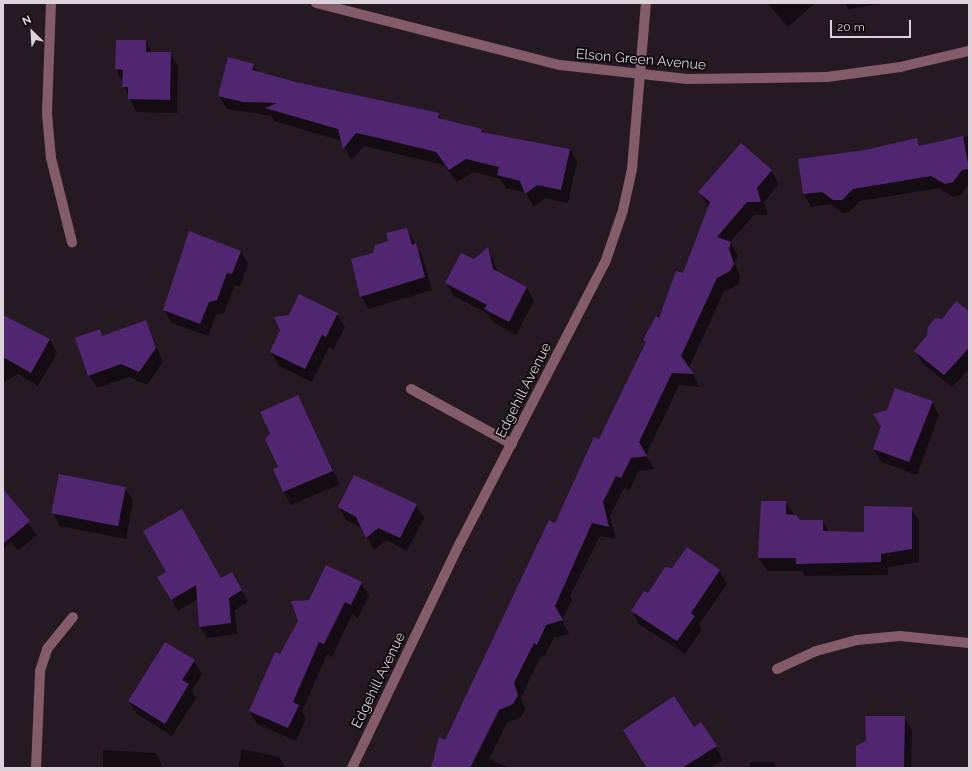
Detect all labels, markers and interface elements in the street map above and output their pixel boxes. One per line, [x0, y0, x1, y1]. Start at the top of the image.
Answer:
north arrow [12, 12, 52, 52]
scale bar [832, 12, 913, 38]
text: N [20, 13, 33, 28]
text: 20 m [837, 20, 865, 34]
street label: Elson Green Avenue [575, 45, 707, 73]
street label: Edgehill Avenue [492, 339, 554, 441]
street label: Edgehill Avenue [347, 629, 409, 731]

